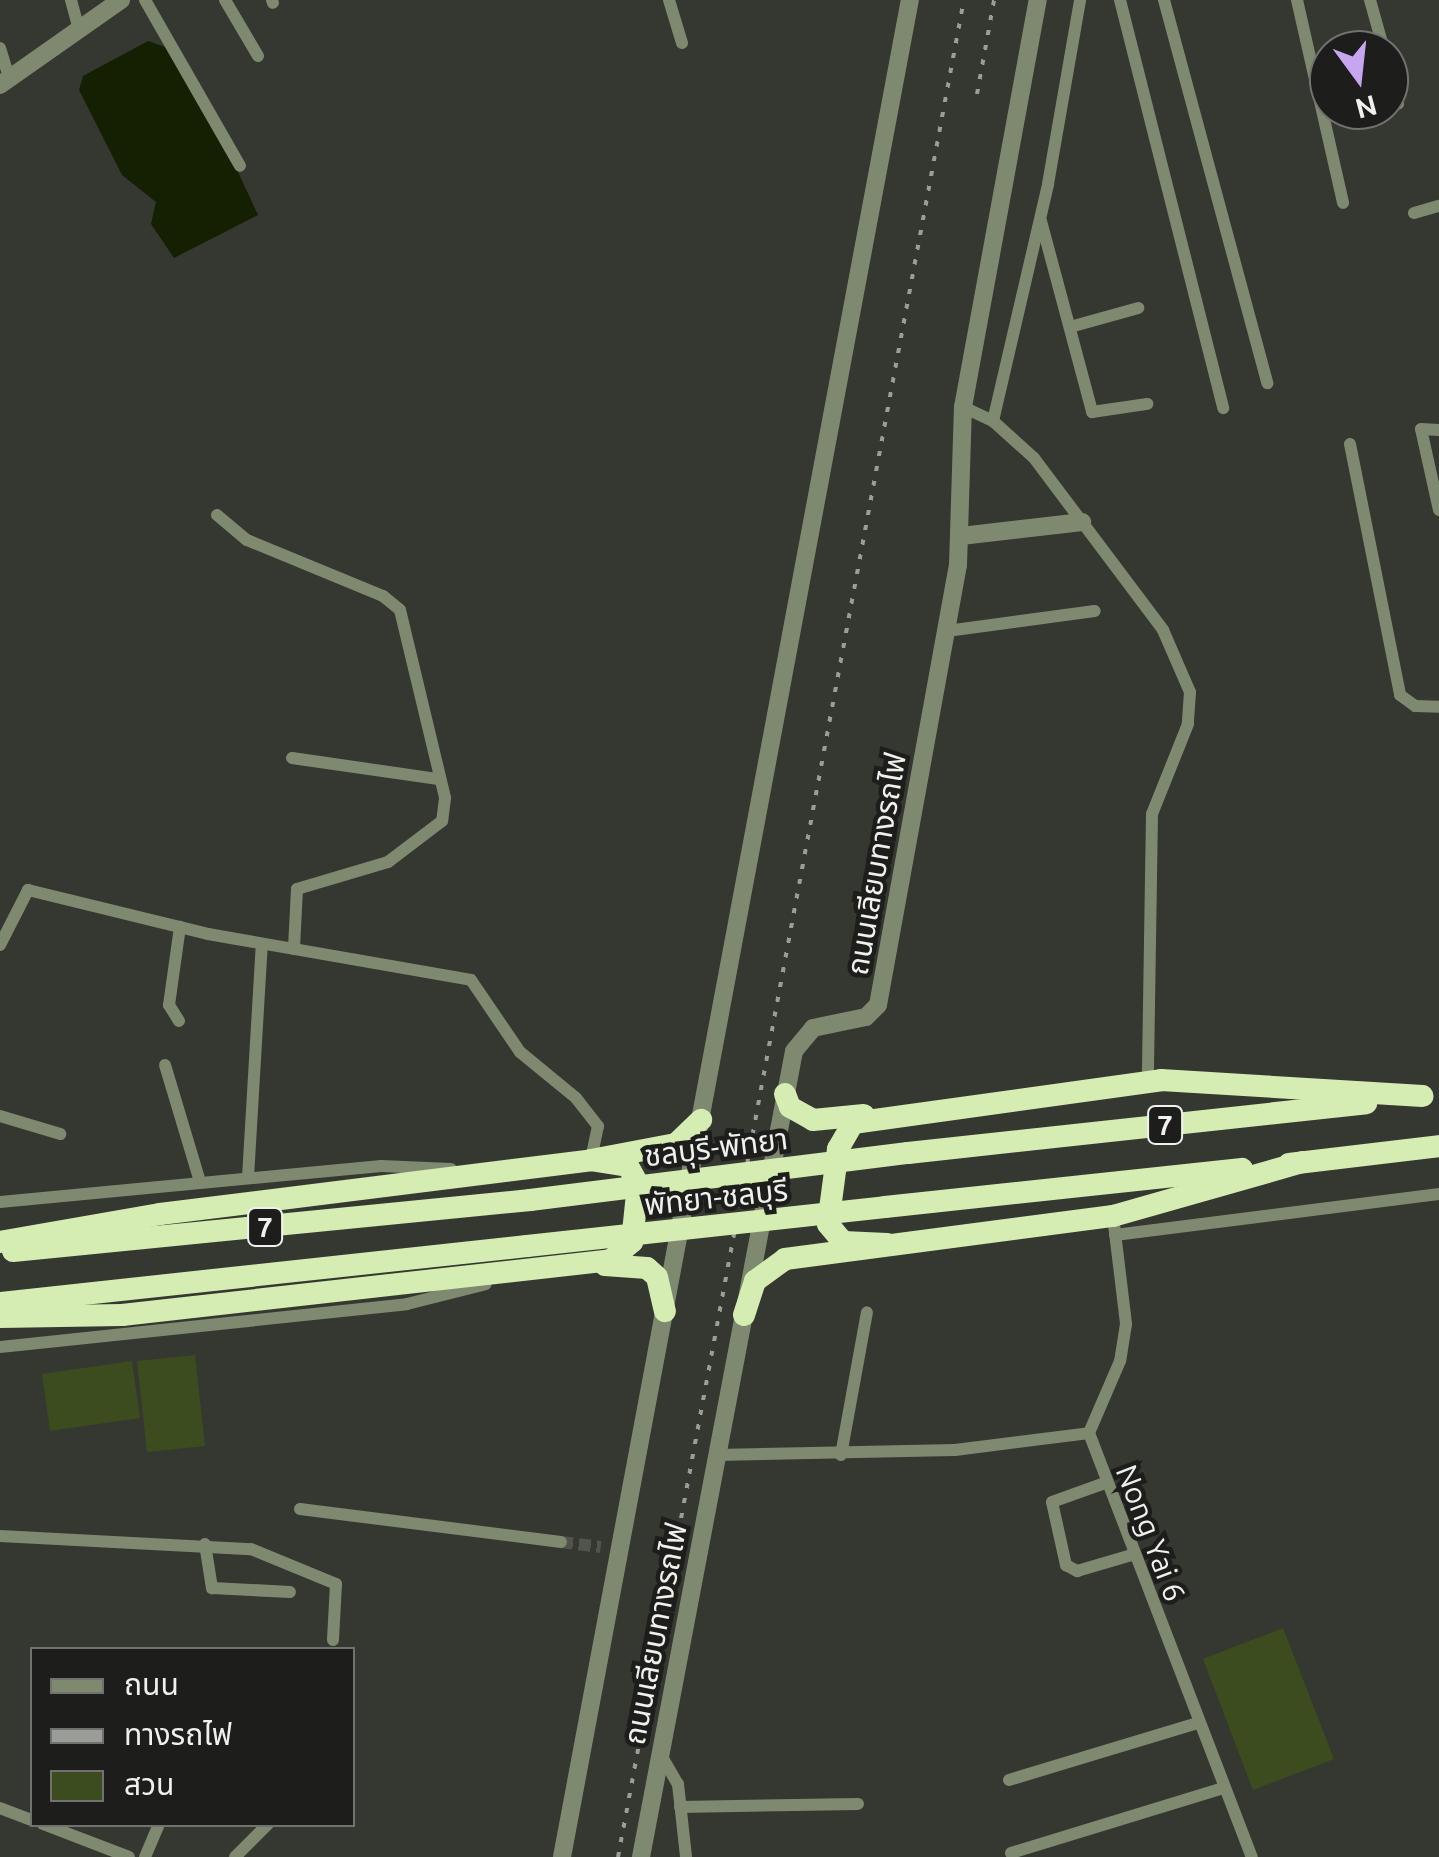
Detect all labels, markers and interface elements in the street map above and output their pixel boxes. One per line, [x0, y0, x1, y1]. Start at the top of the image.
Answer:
north arrow [1309, 30, 1409, 130]
text: N [1352, 90, 1380, 125]
street label: ถนนเลียบทางรถไฟ [839, 750, 913, 978]
road number: 7 [1145, 1102, 1185, 1148]
street label: ชลบุรี-พัทยา [642, 1120, 790, 1174]
street label: พัทยา-ชลบุรี [642, 1172, 790, 1222]
road number: 7 [245, 1204, 285, 1250]
street label: Nong Yai 6 [1109, 1460, 1193, 1606]
street label: ถนนเลียบทางรถไฟ [616, 1520, 694, 1748]
legend [30, 1647, 355, 1827]
text: ถนน [124, 1667, 179, 1701]
text: ทางรถไฟ [124, 1717, 232, 1751]
text: สวน [124, 1767, 174, 1801]

